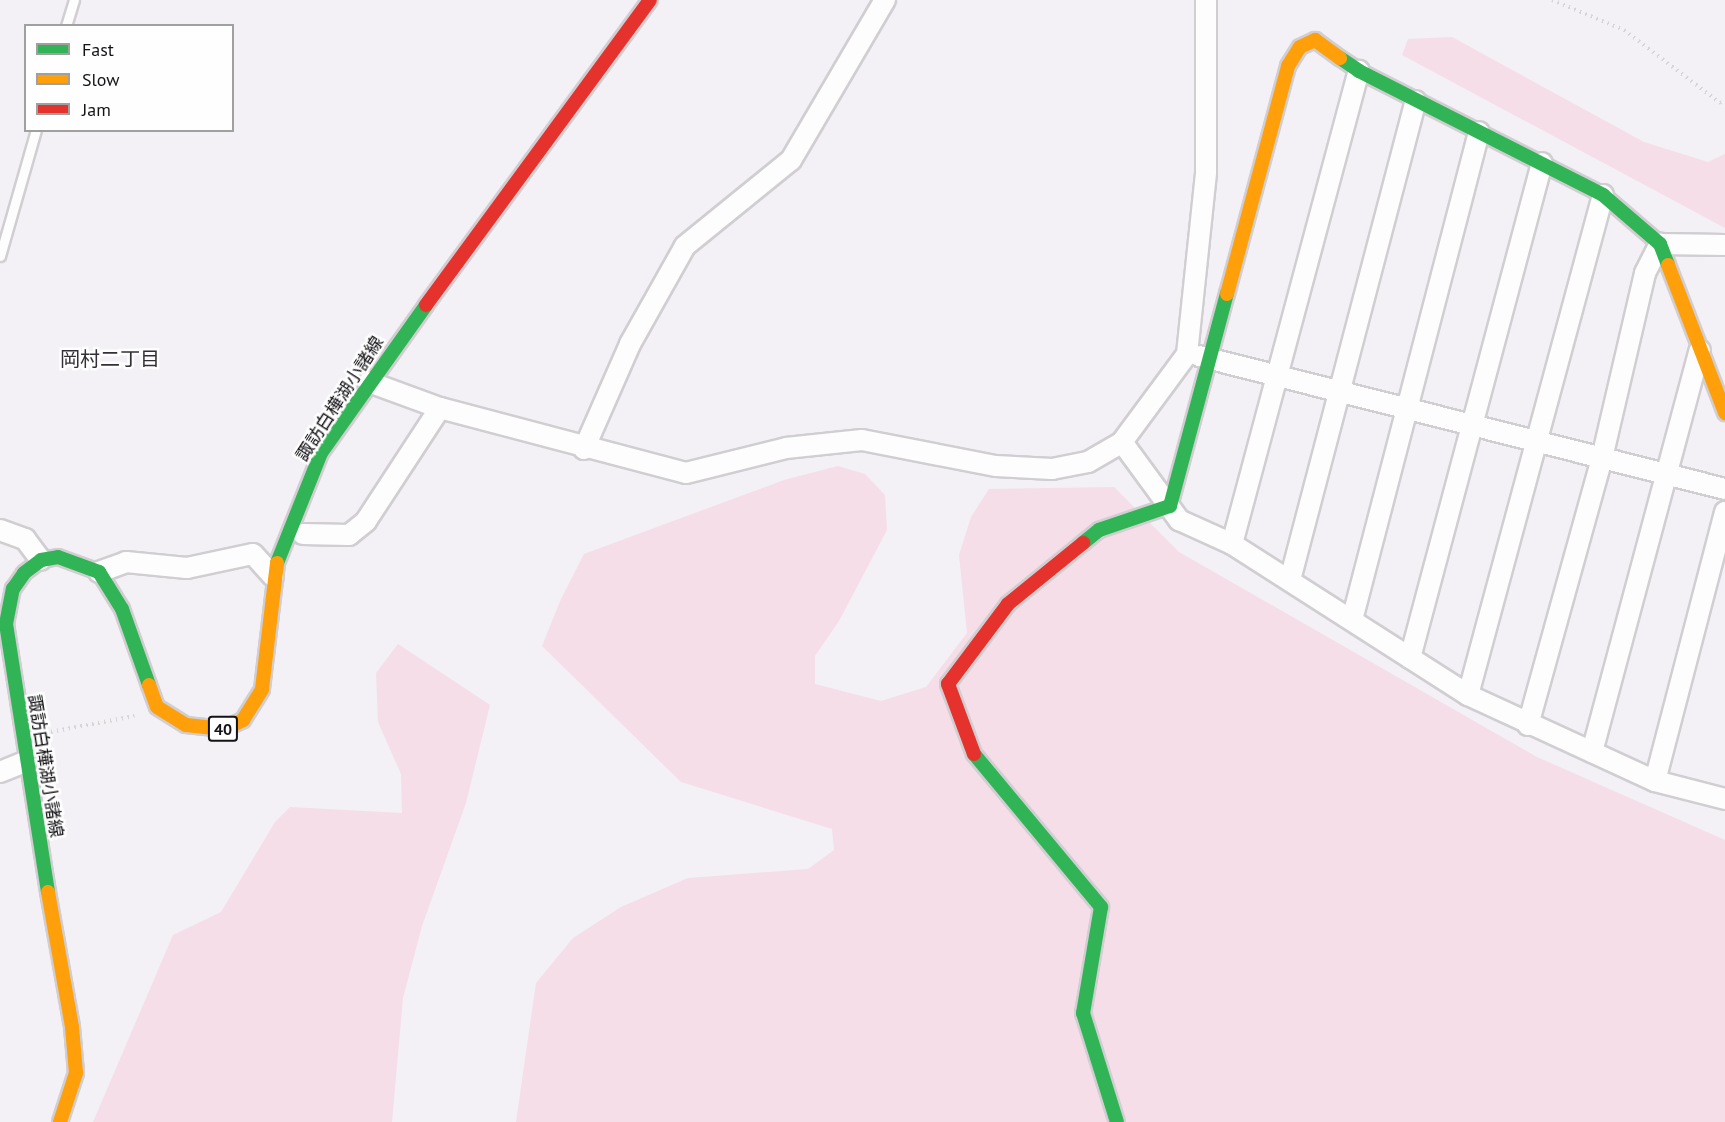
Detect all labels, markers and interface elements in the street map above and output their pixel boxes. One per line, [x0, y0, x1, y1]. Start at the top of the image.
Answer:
legend [24, 24, 234, 132]
text: Fast [82, 38, 114, 61]
text: Slow [82, 68, 120, 91]
text: Jam [82, 98, 111, 121]
street label: 諏訪白樺湖小諸線 [292, 333, 388, 465]
district label: 岡村二丁目 [60, 347, 160, 371]
street label: 諏訪白樺湖小諸線 [23, 693, 67, 839]
road number: 40 [206, 716, 240, 742]

